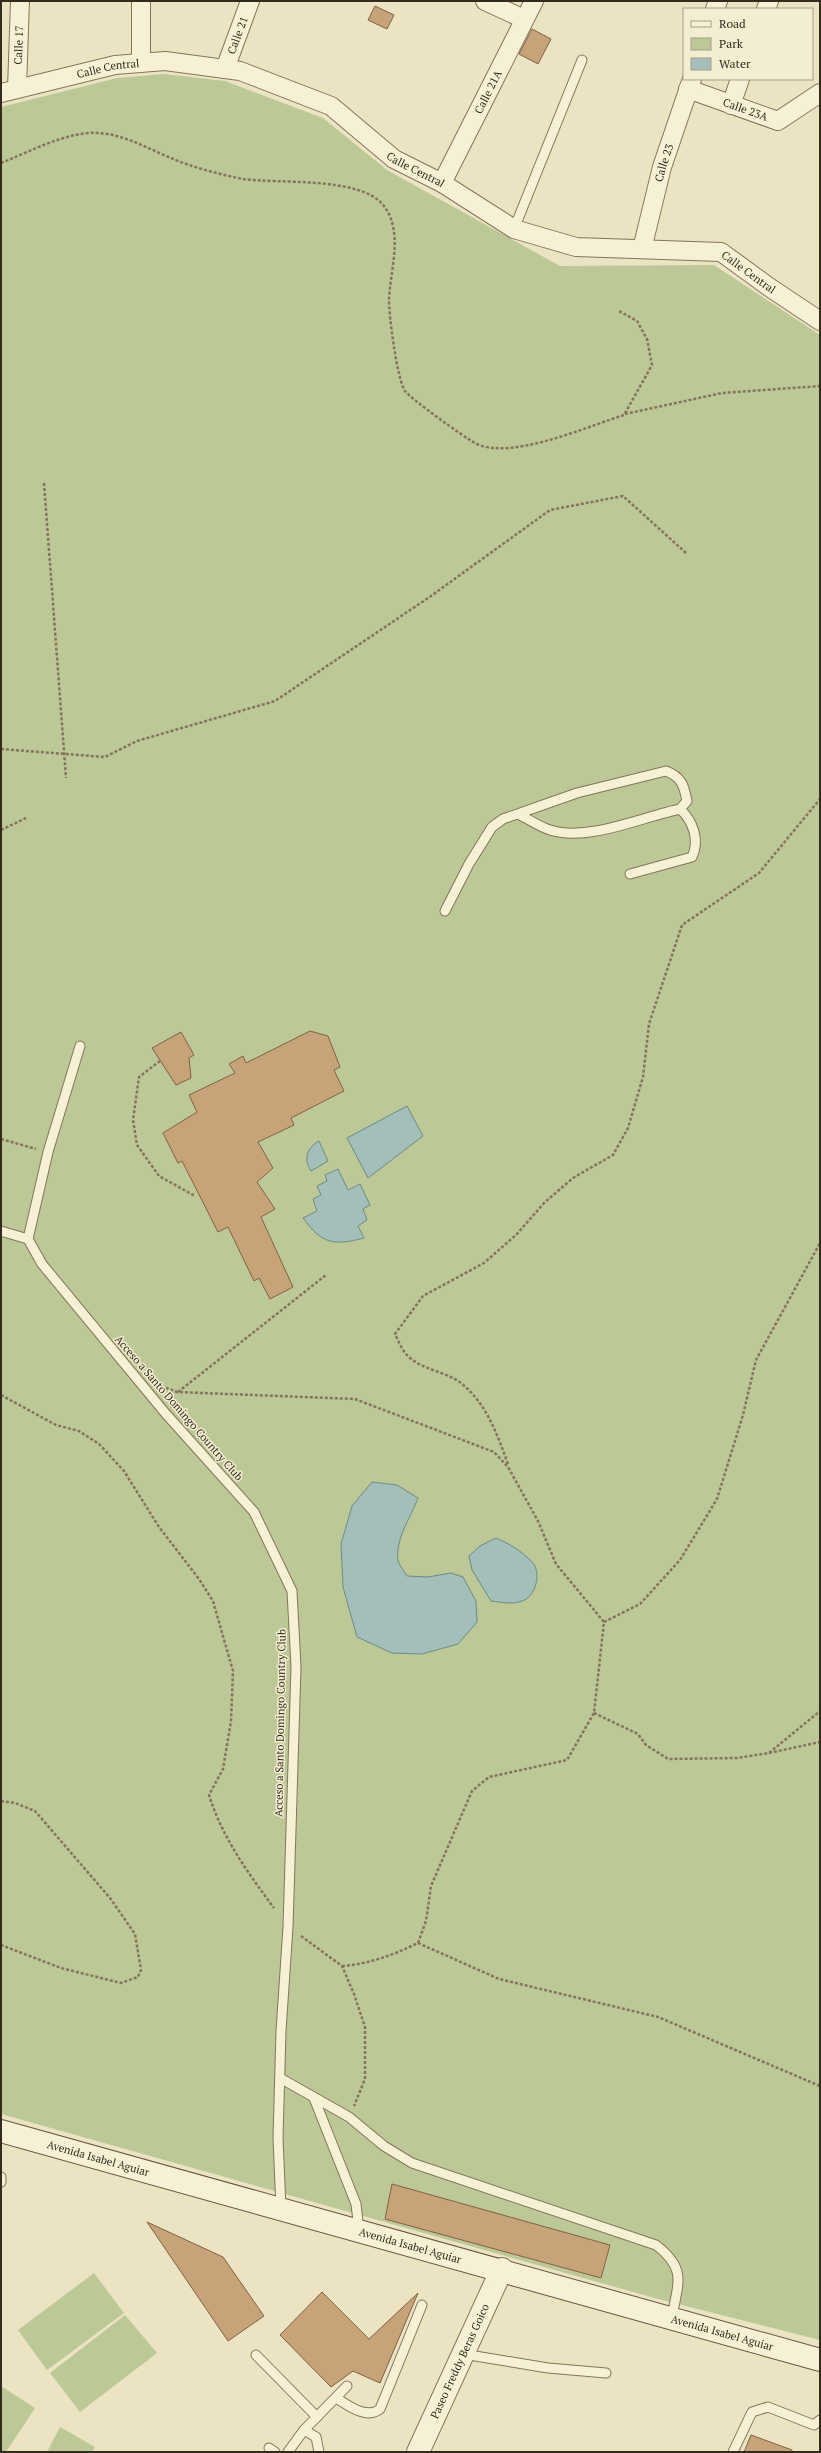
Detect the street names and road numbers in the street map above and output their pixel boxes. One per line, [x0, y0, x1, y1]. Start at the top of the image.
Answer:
street label: Calle 21 [224, 14, 251, 56]
street label: Calle 17 [11, 25, 26, 65]
street label: Calle Central [75, 56, 140, 81]
street label: Calle 21A [471, 68, 505, 116]
street label: Calle 23A [721, 95, 770, 124]
street label: Calle 23 [652, 142, 676, 183]
street label: Calle Central [383, 149, 448, 190]
street label: Calle Central [719, 248, 778, 296]
street label: Acceso a Santo Domingo Country Club [112, 1332, 246, 1484]
street label: Acceso a Santo Domingo Country Club [271, 1629, 289, 1817]
street label: Avenida Isabel Aguiar [45, 2137, 152, 2179]
street label: Avenida Isabel Aguiar [357, 2224, 464, 2267]
street label: Paseo Freddy Beras Goico [427, 2301, 492, 2421]
street label: Avenida Isabel Aguiar [670, 2312, 776, 2354]

